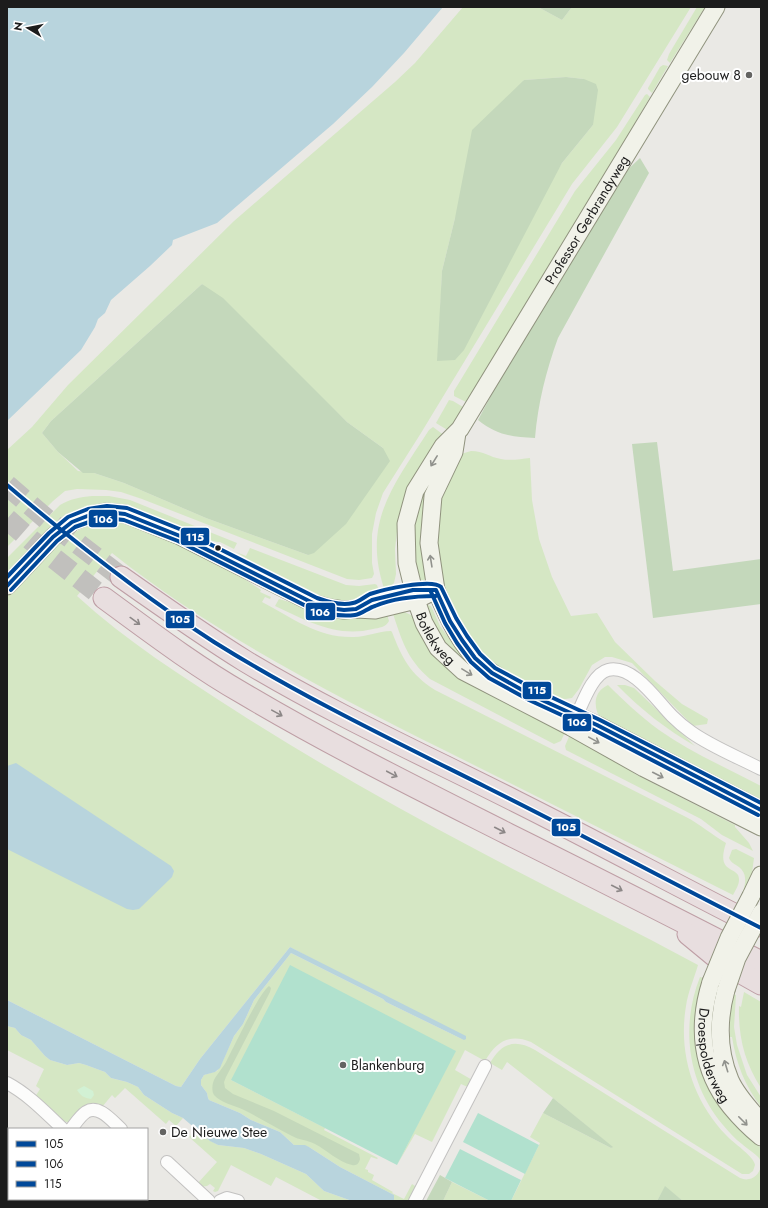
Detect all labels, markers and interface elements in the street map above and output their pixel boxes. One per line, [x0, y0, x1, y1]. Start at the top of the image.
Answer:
north arrow [8, 8, 48, 48]
text: N [10, 21, 27, 32]
place label: gebouw 8 [681, 65, 741, 85]
marker: gebouw 8 [744, 70, 754, 80]
street label: Professor Gerbrandyweg [540, 152, 634, 288]
one-way arrow [430, 455, 438, 467]
line badge: 106 [88, 509, 118, 528]
text: 106 [93, 511, 113, 527]
line badge: 115 [180, 527, 210, 546]
text: 115 [186, 529, 204, 545]
unlabelled marker [213, 543, 223, 553]
one-way arrow [427, 554, 435, 567]
line badge: 106 [305, 602, 336, 621]
text: 106 [310, 604, 330, 620]
street label: Botlekweg [411, 609, 460, 669]
line badge: 105 [165, 610, 195, 629]
text: 105 [170, 611, 190, 627]
one-way arrow [130, 617, 141, 625]
one-way arrow [461, 669, 473, 677]
line badge: 115 [522, 681, 552, 700]
text: 115 [528, 682, 546, 698]
one-way arrow [271, 710, 283, 717]
line badge: 106 [562, 713, 592, 732]
text: 106 [567, 714, 587, 730]
one-way arrow [587, 736, 599, 744]
one-way arrow [385, 771, 397, 779]
one-way arrow [652, 771, 664, 779]
line badge: 105 [551, 818, 581, 837]
text: 105 [556, 819, 576, 835]
one-way arrow [494, 827, 506, 834]
one-way arrow [610, 885, 622, 892]
street label: Droespolderweg [693, 1007, 735, 1107]
place label: Blankenburg [351, 1055, 425, 1075]
marker: Blankenburg [338, 1060, 348, 1070]
one-way arrow [722, 1060, 729, 1073]
one-way arrow [738, 1116, 748, 1126]
place label: De Nieuwe Stee [171, 1122, 267, 1142]
marker: De Nieuwe Stee [158, 1127, 168, 1137]
legend [8, 1128, 148, 1200]
text: 105 [44, 1135, 64, 1153]
text: 106 [44, 1155, 64, 1173]
text: 115 [44, 1175, 62, 1193]

